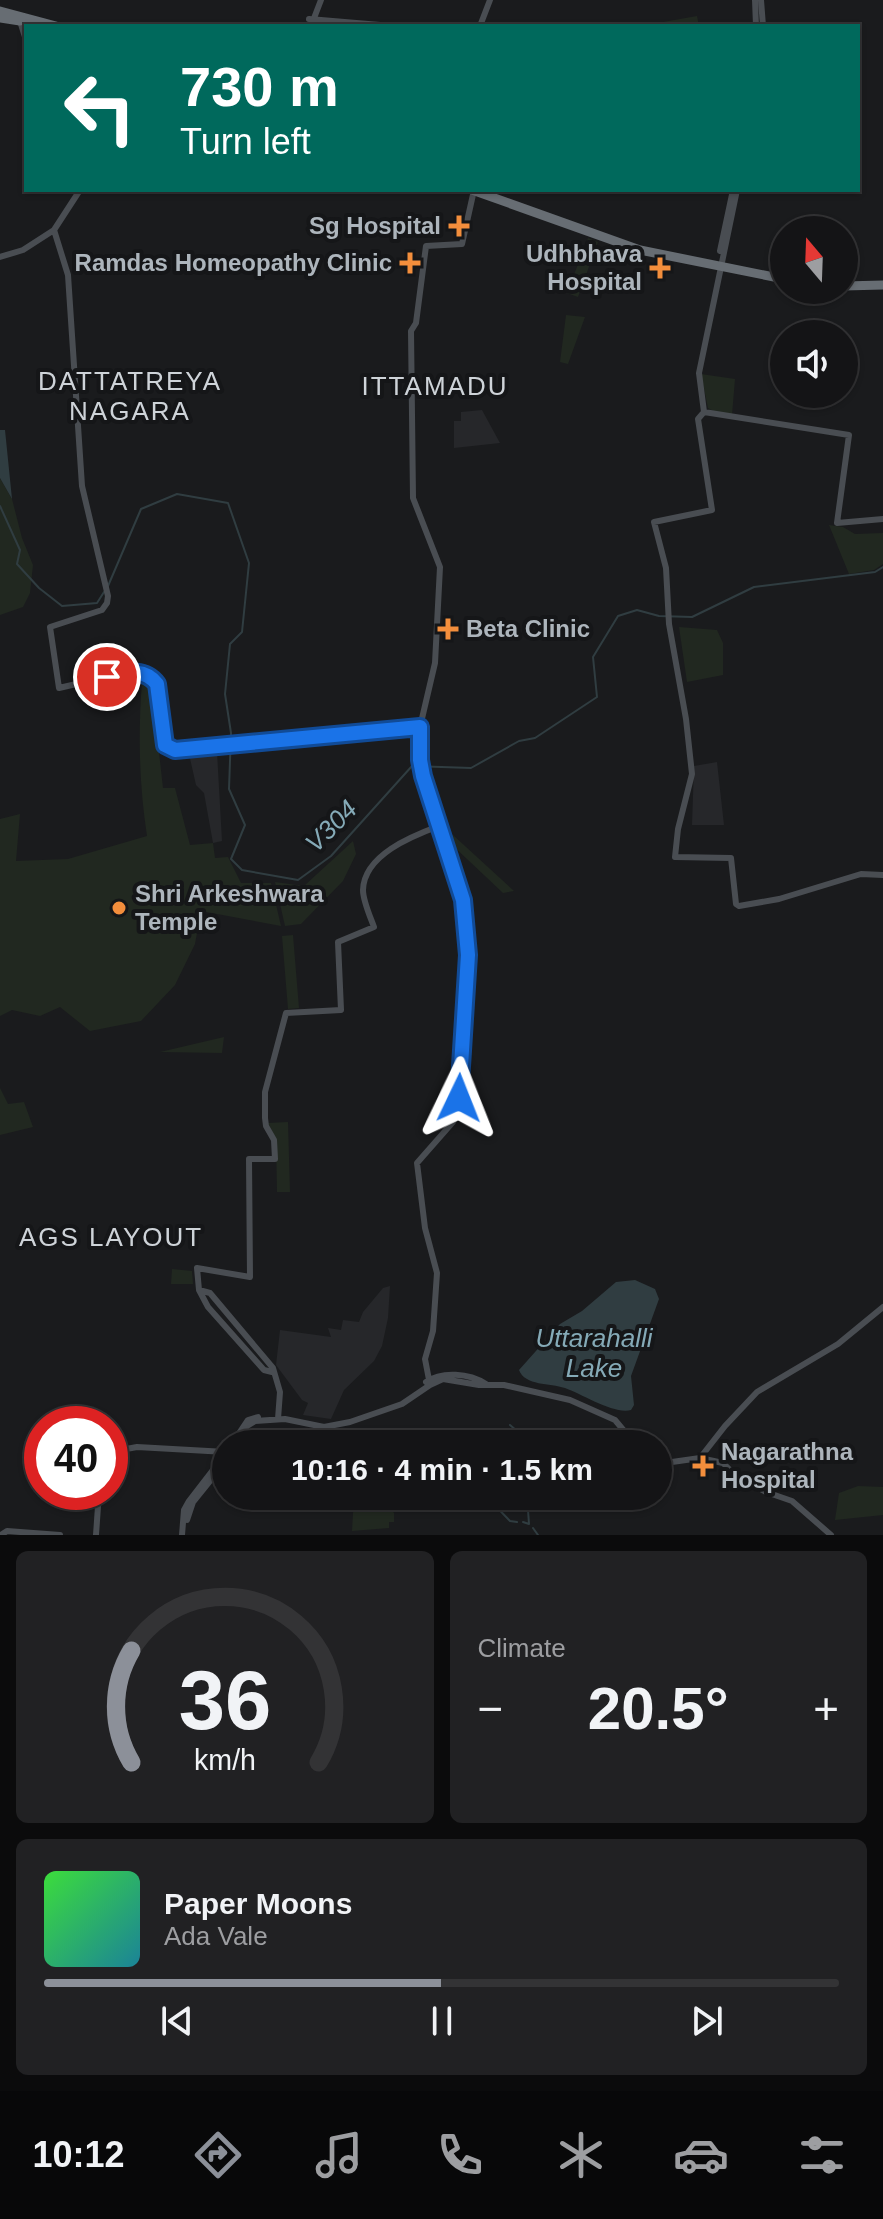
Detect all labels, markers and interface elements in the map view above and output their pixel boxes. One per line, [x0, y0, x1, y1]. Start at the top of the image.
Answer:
text: 730 m [180, 55, 339, 118]
icon: left [48, 56, 152, 160]
text: Turn left [180, 121, 311, 162]
place label: Sg Hospital [309, 212, 441, 239]
marker: Sg Hospital [448, 215, 470, 237]
north arrow [770, 216, 858, 304]
map controls [770, 216, 858, 408]
place label: Udhbhava Hospital [526, 240, 643, 295]
place label: Ramdas Homeopathy Clinic [75, 249, 392, 276]
marker: Ramdas Homeopathy Clinic [399, 252, 421, 274]
marker: Udhbhava Hospital [649, 257, 671, 279]
button: sound [770, 320, 858, 408]
district label: DATTATREYA NAGARA [38, 366, 222, 426]
district label: ITTAMADU [362, 371, 508, 401]
place label: Beta Clinic [466, 615, 590, 642]
marker: Beta Clinic [437, 618, 459, 640]
pin [73, 643, 141, 711]
icon: arrive [85, 655, 129, 699]
water label: V304 [299, 794, 363, 858]
place label: Shri Arkeshwara Temple [135, 880, 324, 935]
marker: Shri Arkeshwara Temple [110, 899, 128, 917]
position arrow [417, 1056, 501, 1140]
district label: AGS LAYOUT [19, 1222, 203, 1252]
water label: Uttarahalli Lake [535, 1323, 654, 1383]
speed limit sign: 40 [24, 1406, 128, 1510]
place label: Nagarathna Hospital [721, 1438, 854, 1493]
text: 10:16 · 4 min · 1.5 km [291, 1453, 593, 1486]
marker: Nagarathna Hospital [692, 1455, 714, 1477]
text: Climate [478, 1633, 566, 1663]
text: 36 [178, 1654, 271, 1747]
text: 20.5° [588, 1675, 729, 1742]
text: − [478, 1684, 503, 1733]
text: + [813, 1684, 839, 1733]
text: km/h [194, 1744, 256, 1776]
text: Paper Moons [164, 1887, 352, 1920]
text: Ada Vale [164, 1921, 268, 1951]
icon: previous [155, 1999, 199, 2043]
icon: pause [420, 1999, 464, 2043]
icon: next [685, 1999, 729, 2043]
icon: directions [190, 2127, 246, 2183]
icon: music [311, 2127, 367, 2183]
icon: phone [432, 2127, 488, 2183]
icon: climate [553, 2127, 609, 2183]
icon: car [673, 2127, 729, 2183]
icon: filters [794, 2127, 850, 2183]
text: 10:12 [32, 2134, 125, 2175]

